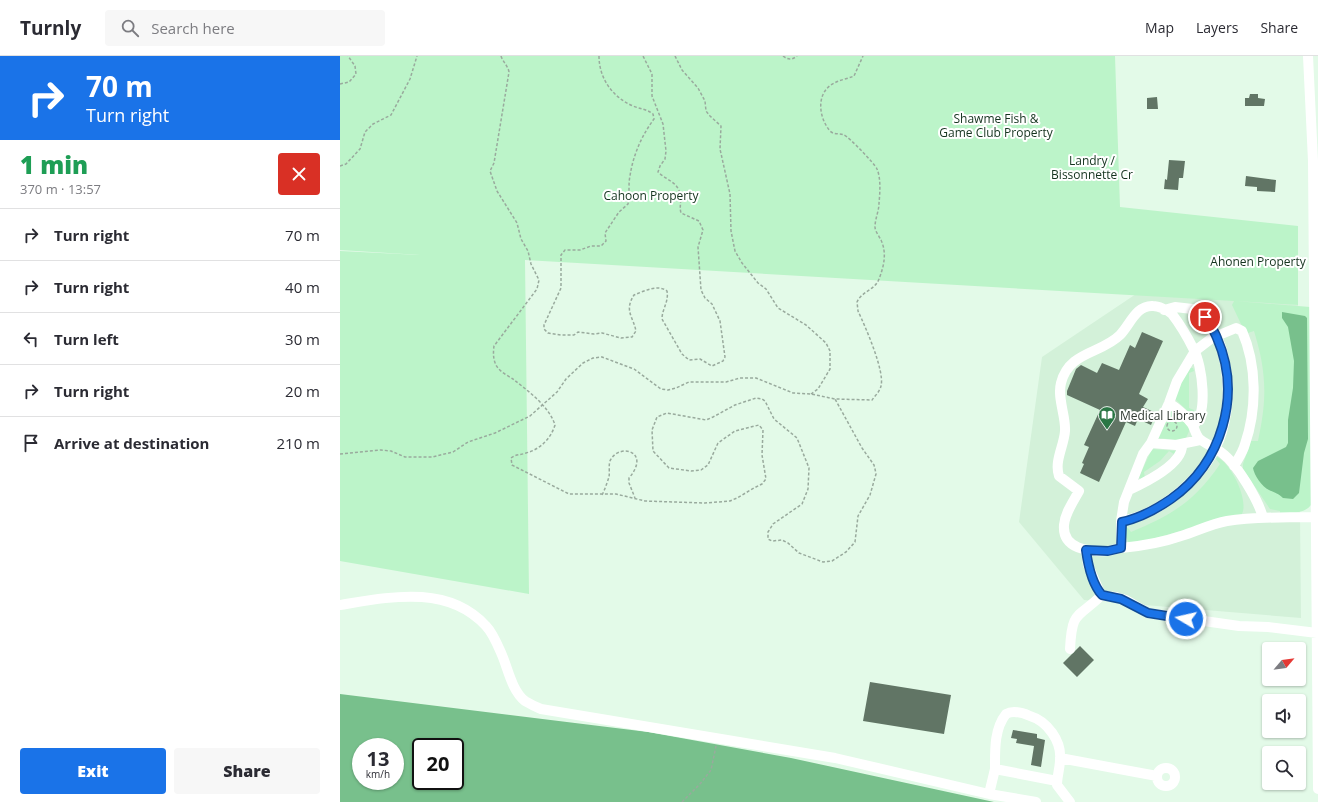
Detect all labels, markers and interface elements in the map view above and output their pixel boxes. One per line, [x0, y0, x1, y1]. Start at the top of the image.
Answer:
search box [105, 10, 385, 46]
text: Turnly [20, 15, 81, 41]
icon: search [119, 17, 141, 39]
text: Search here [151, 18, 235, 38]
text: Map [1145, 18, 1174, 37]
text: Layers [1196, 18, 1238, 37]
text: Share [1260, 18, 1298, 37]
text: 70 m [86, 67, 153, 105]
icon: right [20, 72, 72, 124]
text: Turn right [86, 103, 169, 127]
park label: Shawme Fish & Game Club Property [939, 110, 1054, 141]
text: 1 min [20, 148, 88, 181]
park label: Landry / Bissonnette Cr [1051, 152, 1133, 183]
button: close [278, 153, 320, 195]
text: 370 m · 13:57 [20, 180, 101, 198]
park label: Cahoon Property [603, 187, 700, 204]
icon: right [20, 224, 42, 246]
text: Turn right [54, 225, 129, 245]
text: 70 m [285, 225, 320, 245]
park label: Ahonen Property [1210, 253, 1307, 270]
icon: right [20, 276, 42, 298]
text: Turn right [54, 277, 129, 297]
text: 40 m [285, 277, 320, 297]
pin [1188, 300, 1222, 334]
icon: arrive [1194, 306, 1216, 328]
icon: left [20, 328, 42, 350]
text: Turn left [54, 329, 119, 349]
text: 30 m [285, 329, 320, 349]
icon: right [20, 380, 42, 402]
text: Turn right [54, 381, 129, 401]
text: 20 m [285, 381, 320, 401]
library icon: Medical Library [1097, 405, 1117, 430]
place label: Medical Library [1120, 407, 1207, 424]
icon: arrive [20, 432, 42, 454]
text: Arrive at destination [54, 433, 209, 453]
text: 210 m [276, 433, 320, 453]
position arrow [1165, 598, 1207, 640]
north arrow [1262, 642, 1306, 686]
map controls [1262, 642, 1306, 790]
button: sound [1262, 694, 1306, 738]
speed limit sign: 20 [412, 738, 464, 790]
text: 13 [367, 745, 389, 772]
button: search [1262, 746, 1306, 790]
button: Exit [20, 748, 166, 794]
button: Share [174, 748, 320, 794]
text: km/h [366, 767, 390, 781]

